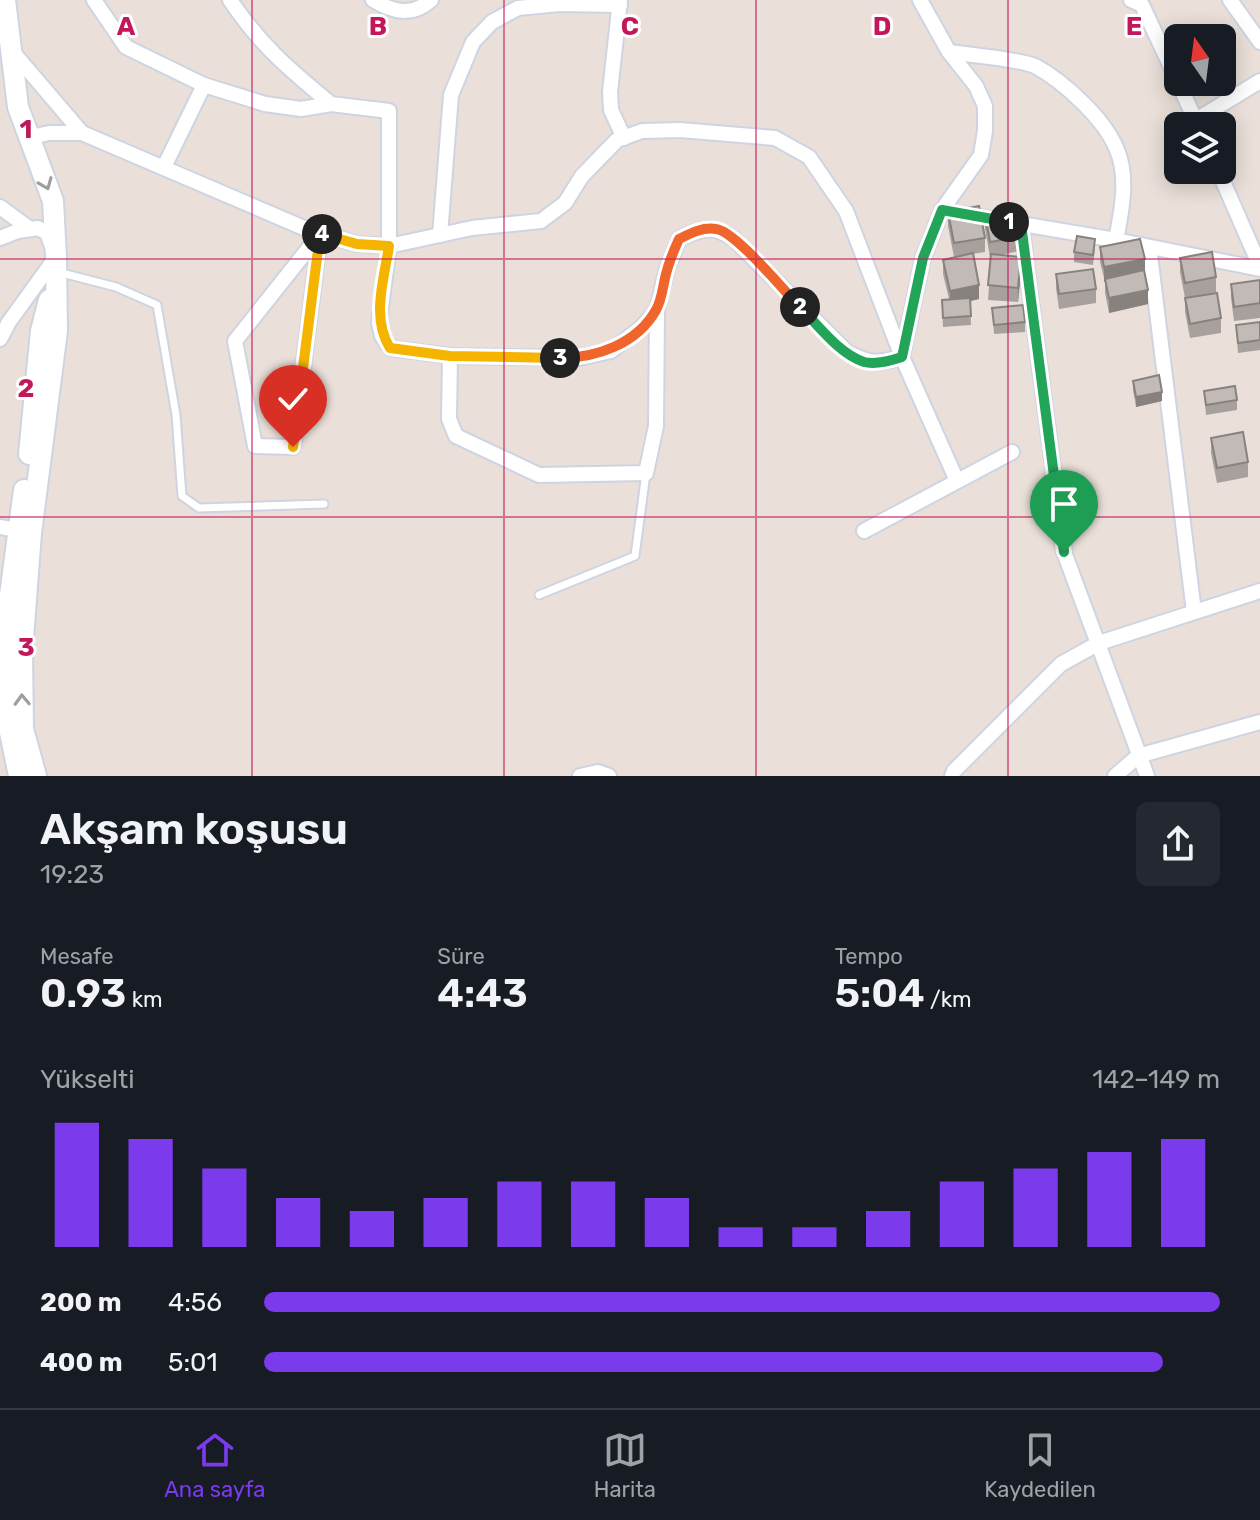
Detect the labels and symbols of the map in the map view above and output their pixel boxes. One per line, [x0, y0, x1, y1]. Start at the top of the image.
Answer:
text: A [117, 11, 136, 42]
text: B [369, 11, 387, 42]
text: C [621, 11, 639, 42]
text: D [873, 11, 891, 42]
text: E [1126, 11, 1142, 42]
north arrow [1164, 24, 1236, 96]
text: 1 [20, 114, 32, 145]
one-way arrow [36, 176, 53, 190]
pin: 1 [989, 202, 1029, 242]
pin: 4 [302, 214, 342, 254]
pin: 2 [780, 287, 820, 327]
pin: 3 [540, 338, 580, 378]
pin [259, 365, 327, 447]
text: 2 [18, 373, 34, 404]
pin [1030, 470, 1098, 552]
text: 3 [17, 632, 35, 663]
one-way arrow [13, 693, 30, 706]

